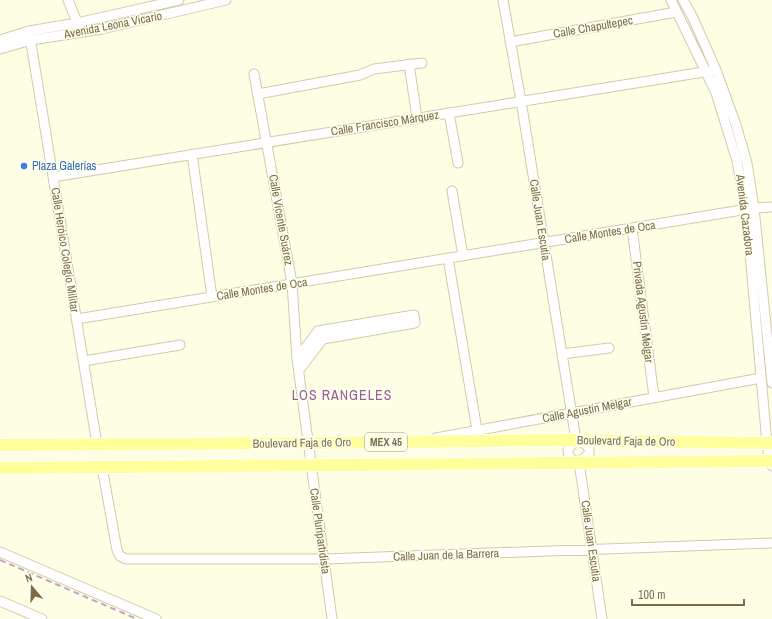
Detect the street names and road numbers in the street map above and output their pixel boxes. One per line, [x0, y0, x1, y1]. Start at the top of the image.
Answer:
street label: Avenida Leona Vicario [62, 8, 164, 43]
street label: Calle Chapultepec [552, 12, 634, 42]
street label: Calle Francisco Márquez [330, 107, 440, 139]
street label: Calle Vicente Suárez [265, 173, 297, 267]
street label: Avenida Cazadora [732, 173, 758, 257]
street label: Calle Juan Escutia [526, 178, 554, 262]
street label: Calle Heróico Colegio Militar [47, 186, 83, 314]
street label: Calle Montes de Oca [563, 217, 657, 247]
street label: Privada Agustín Melgar [629, 260, 657, 364]
street label: Calle Montes de Oca [215, 274, 309, 304]
street label: Calle Agustín Melgar [541, 393, 634, 427]
street label: Boulevard Faja de Oro [577, 432, 675, 450]
road number: MEX 45 [365, 433, 407, 451]
street label: Boulevard Faja de Oro [253, 434, 351, 452]
street label: Calle Pluripartidista [306, 487, 334, 575]
street label: Calle Juan Escutia [577, 499, 605, 583]
street label: Calle Juan de la Barrera [393, 545, 500, 565]

